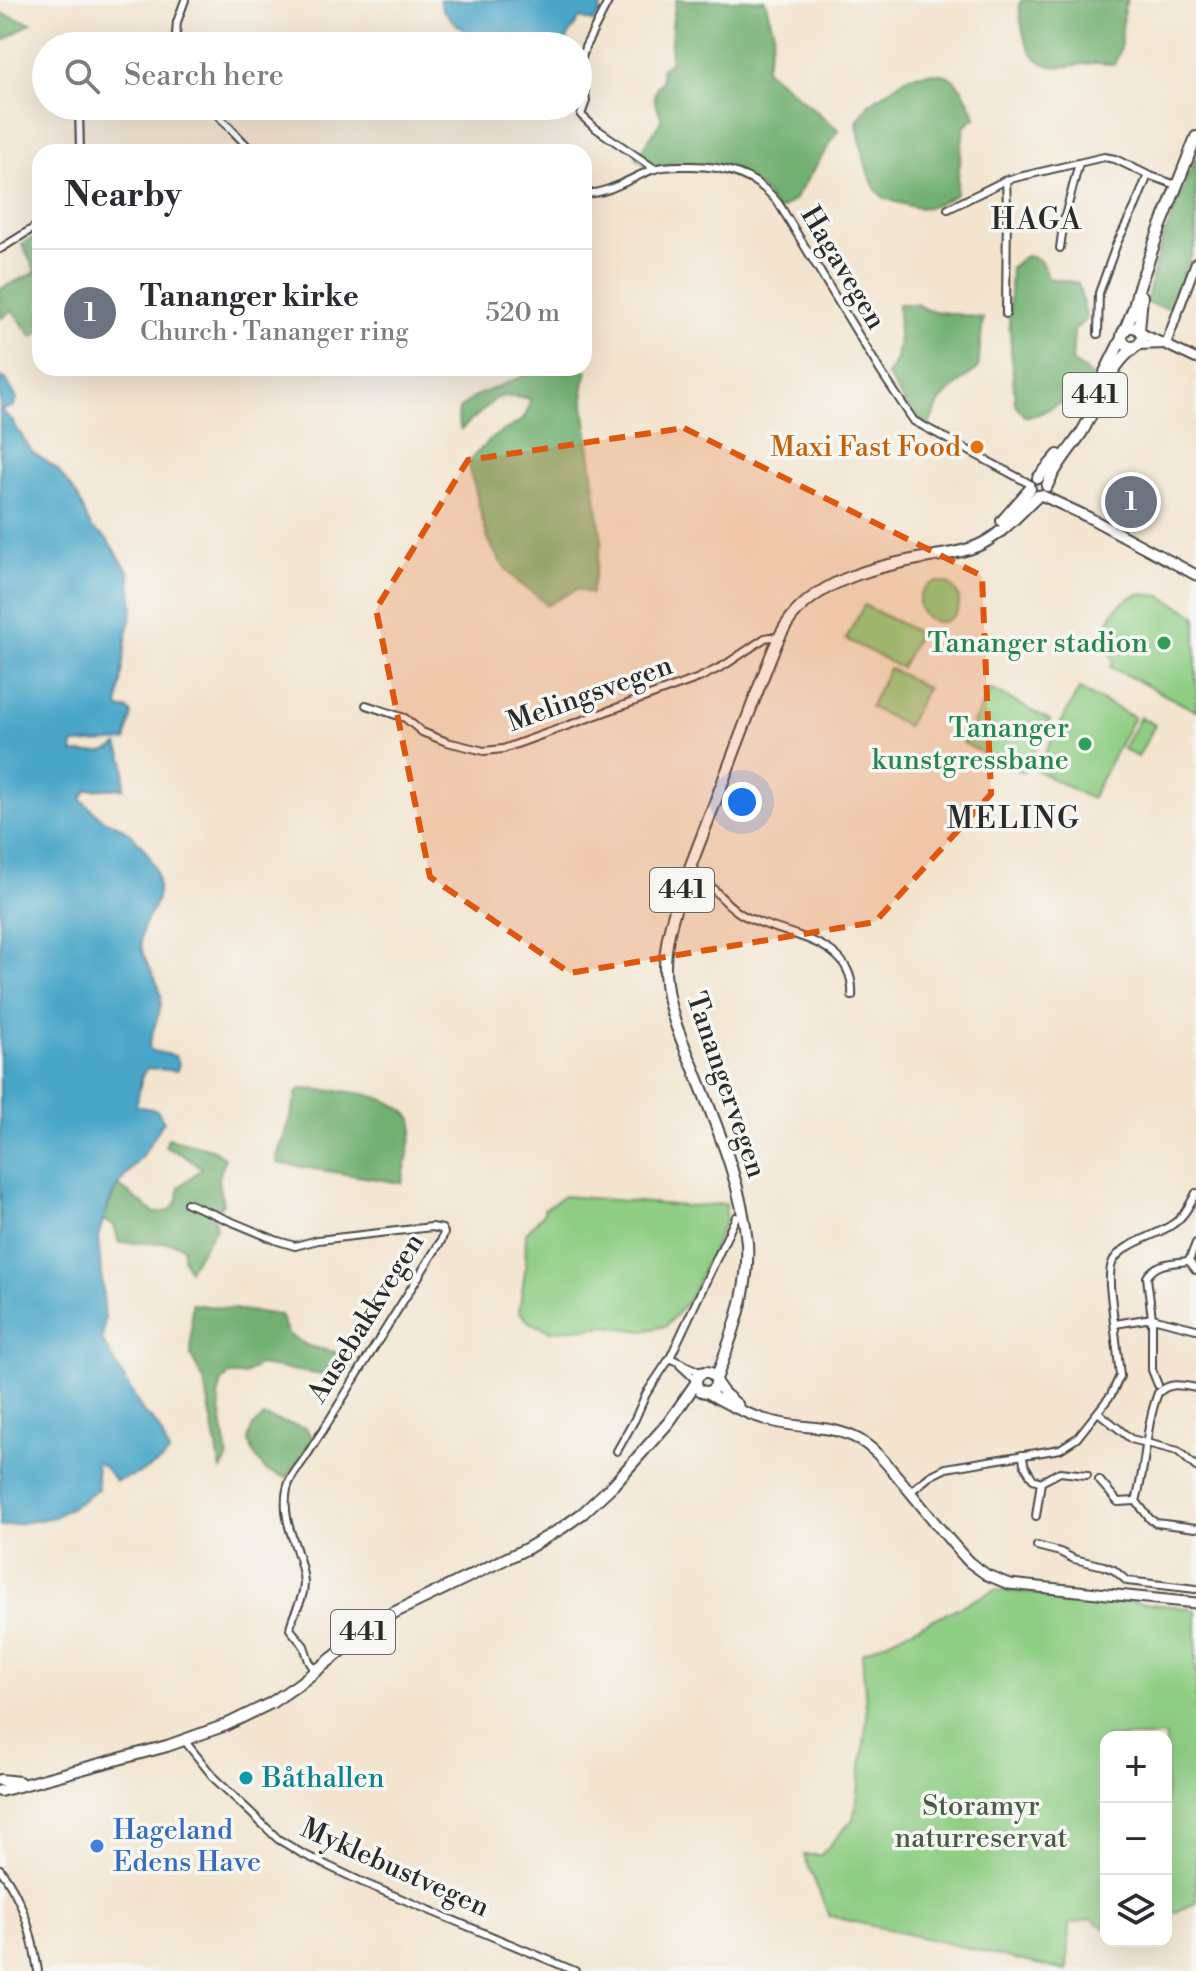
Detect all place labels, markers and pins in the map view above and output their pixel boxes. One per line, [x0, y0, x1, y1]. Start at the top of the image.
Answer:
place label: Maxi Fast Food [770, 430, 961, 465]
marker: Maxi Fast Food [968, 438, 986, 456]
pin: 1 [1105, 472, 1157, 532]
place label: Tananger stadion [927, 626, 1148, 661]
marker: Tananger stadion [1155, 634, 1173, 652]
place label: Tananger kunstgressbane [872, 711, 1069, 778]
marker: Tananger kunstgressbane [1076, 735, 1094, 753]
place label: Båthallen [261, 1761, 385, 1796]
marker: Båthallen [237, 1769, 255, 1787]
place label: Hageland Edens Have [113, 1813, 261, 1880]
marker: Hageland Edens Have [88, 1837, 106, 1855]

